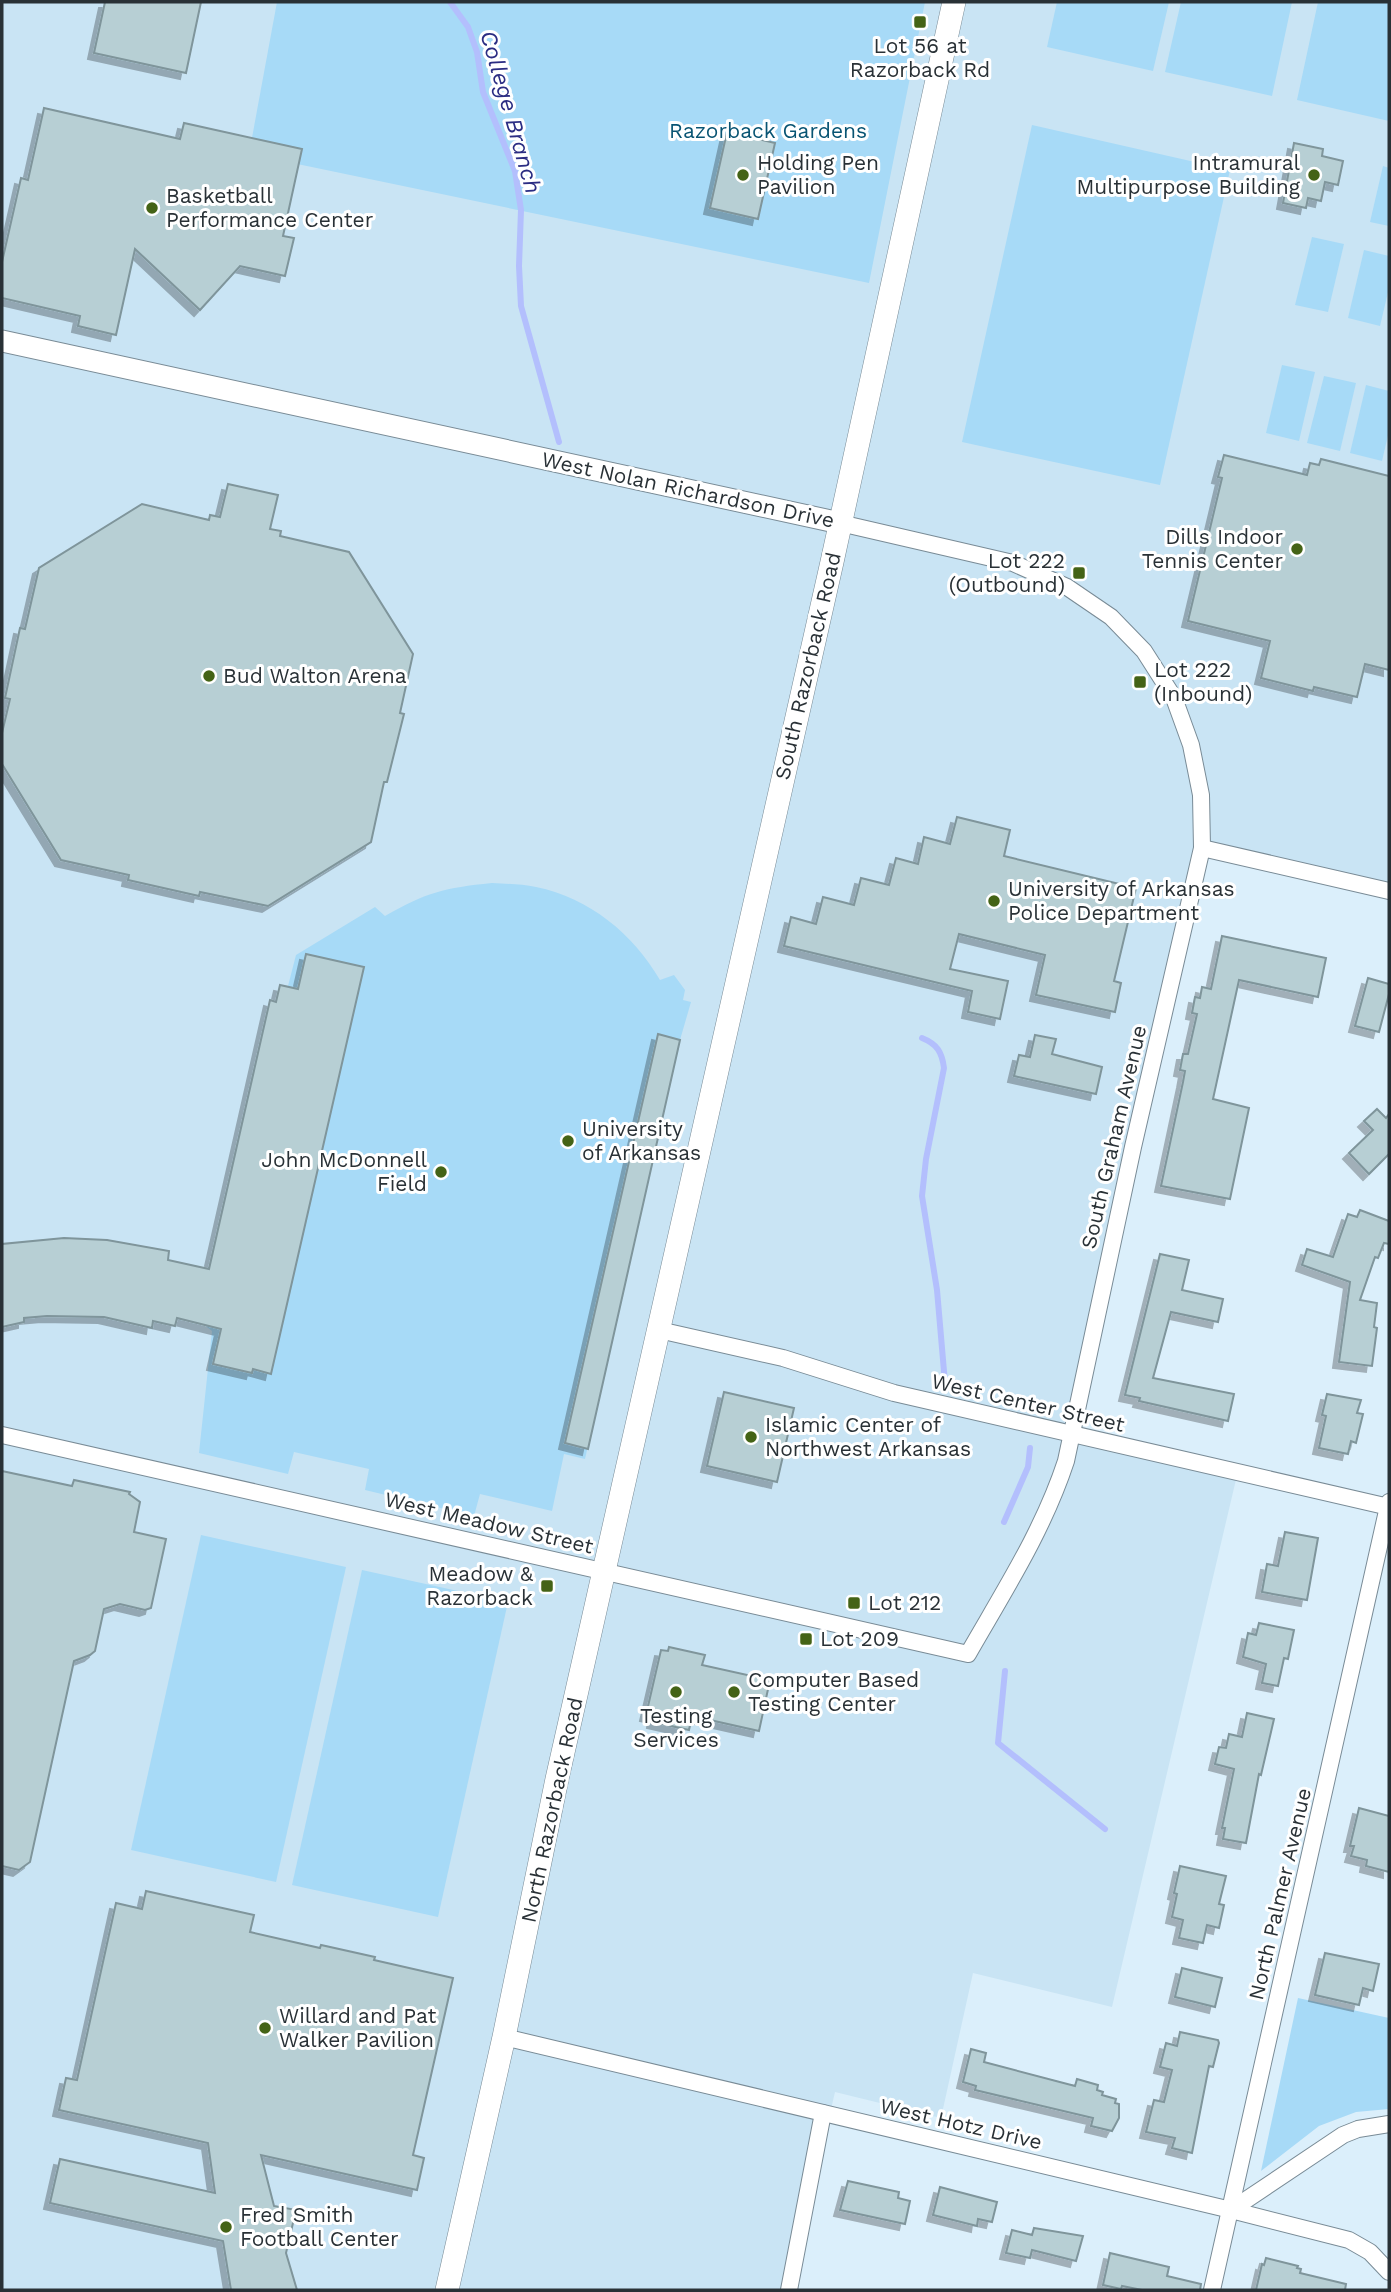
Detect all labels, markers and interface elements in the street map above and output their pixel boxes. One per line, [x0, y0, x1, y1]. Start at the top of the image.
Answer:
marker: Lot 56 at Razorback Rd [912, 14, 928, 30]
water label: College Branch [474, 28, 547, 197]
place label: Lot 56 at Razorback Rd [850, 33, 990, 82]
park label: Razorback Gardens [669, 118, 867, 143]
place label: Holding Pen Pavilion [757, 150, 879, 199]
place label: Intramural Multipurpose Building [1076, 150, 1301, 199]
marker: Holding Pen Pavilion [735, 167, 751, 183]
marker: Intramural Multipurpose Building [1306, 167, 1322, 183]
place label: Basketball Performance Center [166, 183, 374, 232]
marker: Basketball Performance Center [144, 200, 160, 216]
street label: West Nolan Richardson Drive [540, 446, 837, 533]
place label: Dills Indoor Tennis Center [1142, 524, 1283, 573]
marker: Dills Indoor Tennis Center [1289, 541, 1305, 557]
place label: Lot 222 (Outbound) [949, 548, 1065, 597]
street label: South Razorback Road [769, 550, 846, 782]
marker: Lot 222 (Outbound) [1071, 565, 1087, 581]
place label: Lot 222 (Inbound) [1154, 657, 1252, 706]
place label: Bud Walton Arena [223, 663, 407, 688]
marker: Bud Walton Arena [201, 668, 217, 684]
marker: Lot 222 (Inbound) [1132, 674, 1148, 690]
place label: University of Arkansas Police Department [1008, 876, 1235, 925]
marker: University of Arkansas Police Department [986, 893, 1002, 909]
street label: South Graham Avenue [1076, 1023, 1151, 1251]
place label: University of Arkansas [582, 1116, 701, 1165]
marker: University of Arkansas [560, 1133, 576, 1149]
place label: John McDonnell Field [261, 1147, 428, 1196]
marker: John McDonnell Field [433, 1164, 449, 1180]
street label: West Center Street [929, 1368, 1127, 1437]
place label: Islamic Center of Northwest Arkansas [765, 1412, 971, 1461]
marker: Islamic Center of Northwest Arkansas [743, 1429, 759, 1445]
street label: West Meadow Street [382, 1486, 596, 1559]
place label: Meadow & Razorback [426, 1561, 534, 1610]
marker: Meadow & Razorback [539, 1578, 555, 1594]
place label: Lot 212 [868, 1590, 941, 1615]
marker: Lot 212 [846, 1595, 862, 1611]
place label: Lot 209 [820, 1626, 899, 1651]
marker: Lot 209 [798, 1631, 814, 1647]
place label: Computer Based Testing Center [748, 1667, 919, 1716]
marker: Testing Services [668, 1684, 684, 1700]
marker: Computer Based Testing Center [726, 1684, 742, 1700]
street label: North Razorback Road [515, 1695, 588, 1925]
place label: Testing Services [633, 1703, 719, 1752]
street label: North Palmer Avenue [1243, 1786, 1316, 2002]
place label: Willard and Pat Walker Pavilion [279, 2003, 437, 2052]
marker: Willard and Pat Walker Pavilion [257, 2020, 273, 2036]
street label: West Hotz Drive [878, 2093, 1045, 2154]
place label: Fred Smith Football Center [240, 2202, 399, 2251]
marker: Fred Smith Football Center [218, 2219, 234, 2235]

